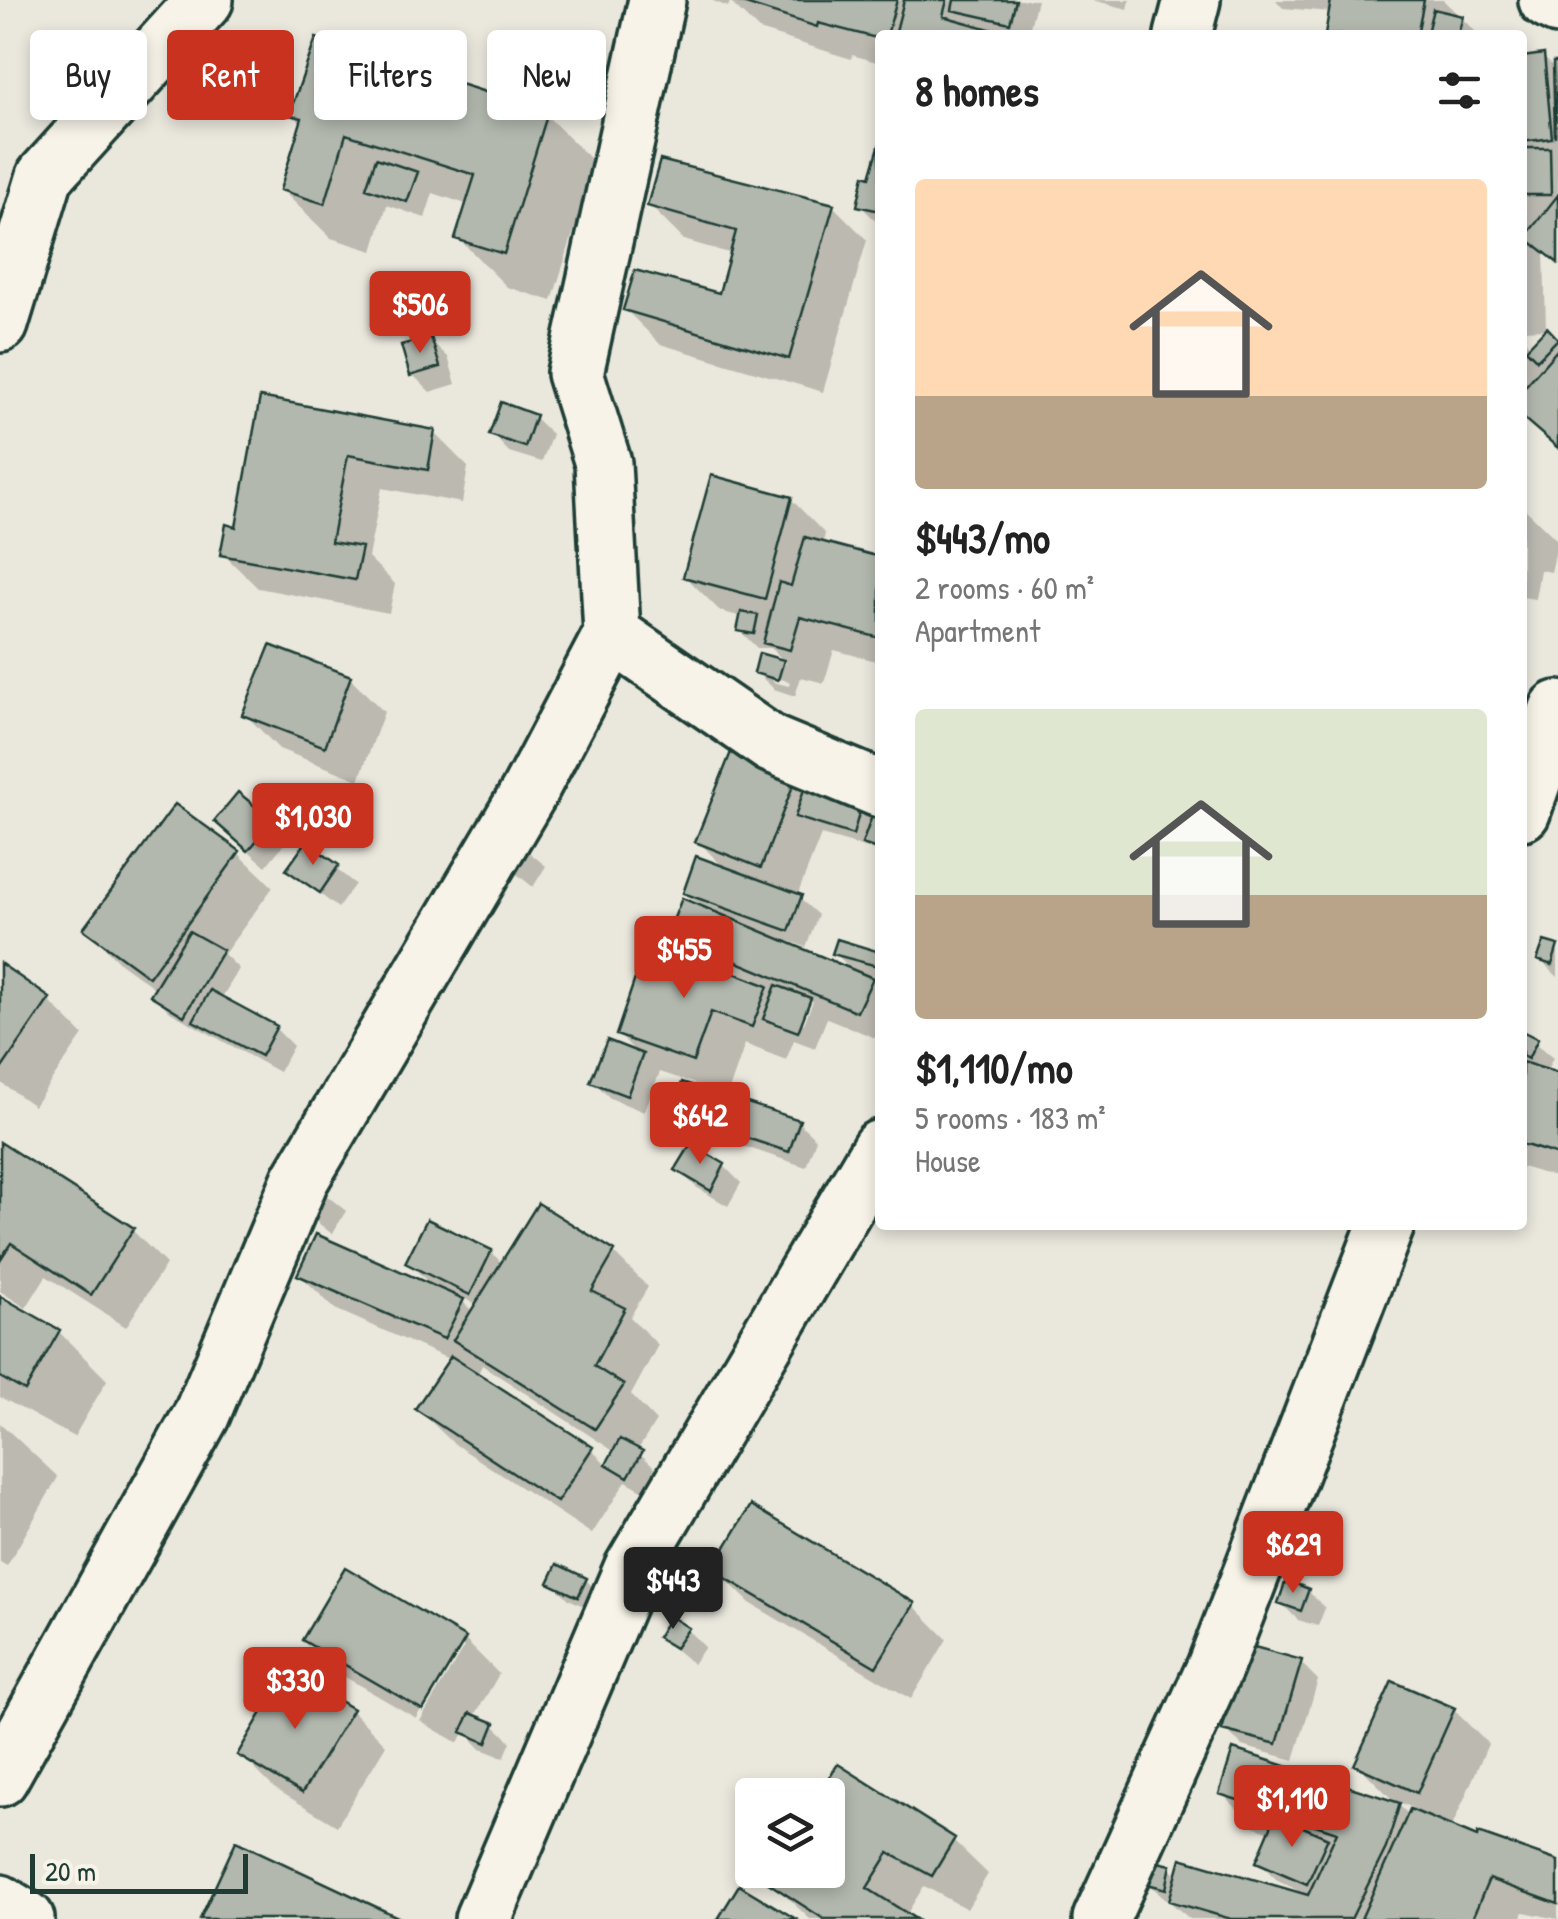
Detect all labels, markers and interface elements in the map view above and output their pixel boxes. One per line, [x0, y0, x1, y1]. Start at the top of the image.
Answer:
chip: Buy [30, 30, 147, 120]
chip: Rent [167, 30, 294, 120]
chip: Filters [314, 30, 467, 120]
chip: New [487, 30, 606, 120]
text: 8 homes [915, 62, 1039, 119]
icon: filters [1432, 63, 1487, 118]
icon: home [1111, 244, 1291, 424]
pin: $506 [361, 271, 479, 356]
text: $506 [392, 282, 448, 325]
text: $443/mo [915, 509, 1050, 566]
text: 2 rooms · 60 m² [915, 566, 1094, 609]
text: Apartment [915, 609, 1040, 652]
icon: home [1111, 774, 1291, 954]
pin: $1,030 [232, 783, 394, 868]
text: $1,030 [274, 794, 352, 837]
pin: $455 [625, 916, 743, 1001]
text: $455 [656, 927, 712, 970]
text: $1,110/mo [915, 1039, 1073, 1096]
pin: $642 [641, 1082, 759, 1167]
text: $642 [672, 1093, 728, 1136]
text: 5 rooms · 183 m² [915, 1096, 1106, 1139]
text: House [915, 1139, 981, 1182]
pin: $629 [1234, 1511, 1352, 1596]
text: $629 [1265, 1522, 1321, 1565]
pin: $443 [614, 1547, 732, 1632]
text: $443 [646, 1558, 700, 1601]
pin: $330 [236, 1647, 354, 1732]
text: $330 [265, 1658, 325, 1701]
pin: $1,110 [1211, 1765, 1373, 1850]
text: $1,110 [1256, 1776, 1328, 1819]
map controls [735, 1778, 845, 1888]
button: layers [735, 1778, 845, 1888]
scale bar [30, 1849, 248, 1894]
text: 20 m [45, 1852, 96, 1890]

